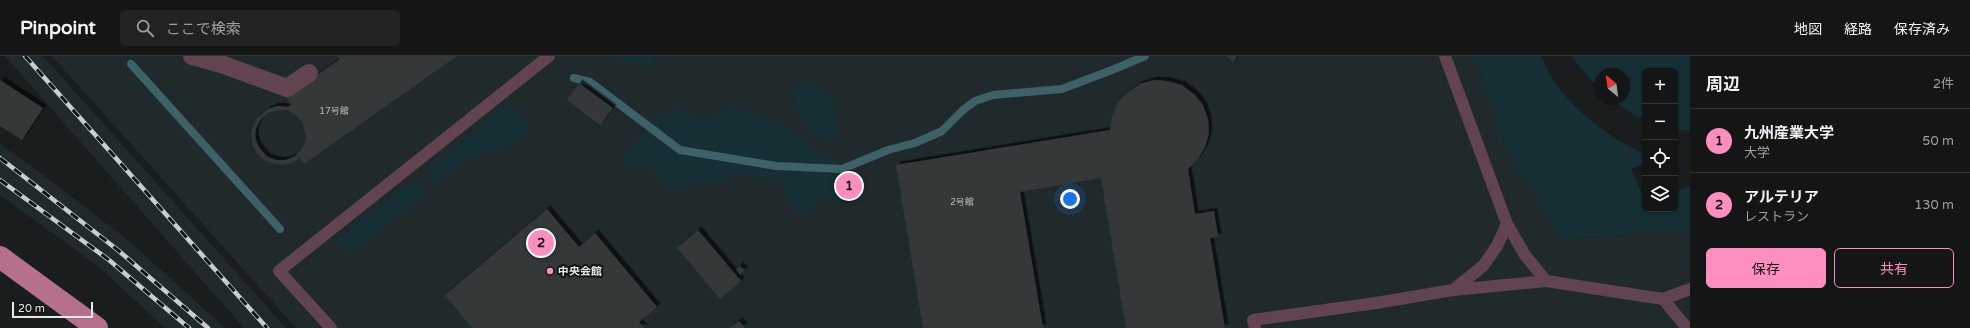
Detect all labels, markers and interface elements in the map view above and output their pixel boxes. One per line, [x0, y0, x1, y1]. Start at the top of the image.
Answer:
search box [120, 10, 400, 46]
text: Pinpoint [20, 17, 96, 39]
icon: search [134, 17, 156, 39]
text: ここで検索 [166, 20, 241, 38]
text: 地図 [1794, 21, 1822, 38]
text: 経路 [1844, 21, 1872, 38]
text: 保存済み [1894, 21, 1950, 38]
north arrow [1594, 68, 1630, 104]
map controls [1642, 68, 1678, 212]
button: + [1642, 68, 1678, 104]
text: 周辺 [1706, 74, 1740, 95]
text: 2件 [1933, 76, 1954, 92]
button: − [1642, 104, 1678, 140]
house number: 17号館 [319, 106, 349, 117]
text: 九州産業大学 [1744, 124, 1834, 142]
text: 1 [1715, 133, 1723, 149]
text: 50 m [1922, 133, 1954, 149]
button: locate [1642, 140, 1678, 176]
text: 大学 [1744, 145, 1770, 161]
pin: 1 [836, 171, 862, 201]
button: layers [1642, 176, 1678, 212]
text: アルテリア [1744, 188, 1819, 206]
your location [1060, 189, 1080, 209]
house number: 2号館 [950, 197, 974, 208]
text: 2 [1715, 197, 1723, 213]
text: 130 m [1914, 197, 1954, 213]
text: レストラン [1744, 209, 1809, 225]
pin: 2 [528, 228, 554, 258]
button: 保存 [1706, 248, 1826, 288]
button: 共有 [1834, 248, 1954, 288]
place label: 中央会館 [558, 265, 602, 278]
marker: 中央会館 [545, 266, 555, 276]
scale bar [12, 300, 93, 319]
text: 20 m [18, 302, 45, 315]

